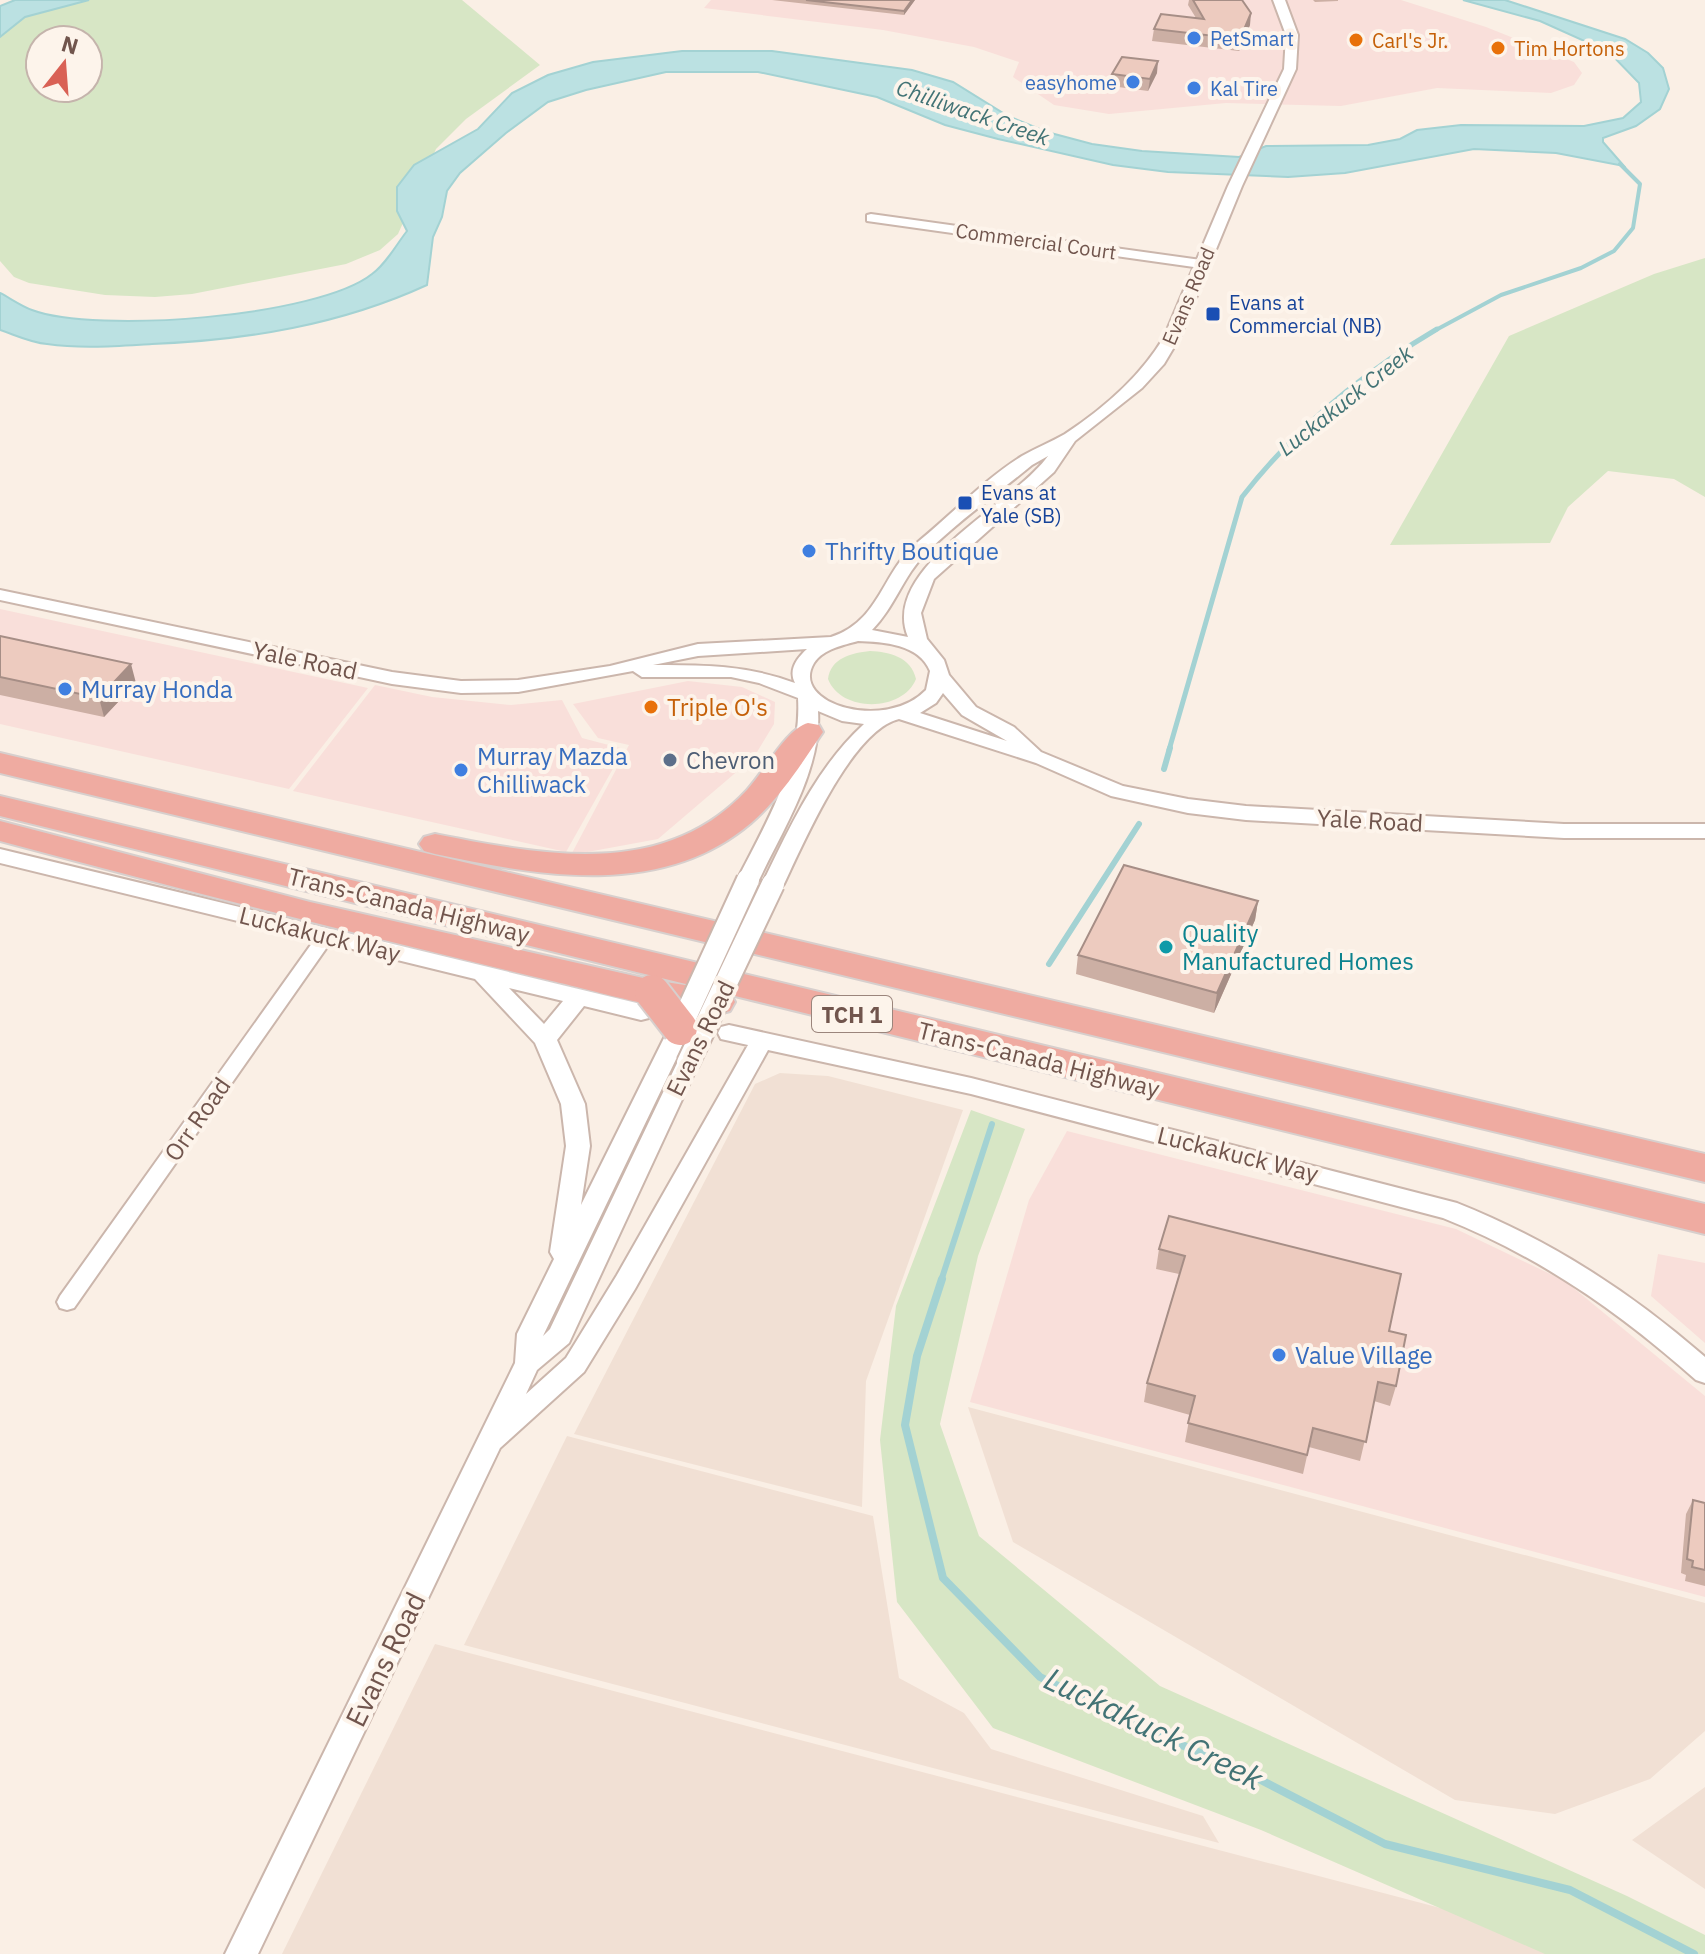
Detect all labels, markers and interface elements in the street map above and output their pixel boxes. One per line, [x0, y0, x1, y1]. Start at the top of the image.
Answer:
north arrow [24, 24, 104, 104]
place label: PetSmart [1210, 25, 1294, 52]
place label: Carl's Jr. [1372, 27, 1449, 54]
text: N [58, 28, 82, 61]
marker: PetSmart [1185, 29, 1203, 47]
marker: Carl's Jr. [1347, 31, 1365, 49]
place label: Tim Hortons [1514, 35, 1625, 62]
marker: Tim Hortons [1489, 39, 1507, 57]
place label: easyhome [1025, 69, 1117, 96]
water label: Chilliwack Creek [893, 72, 1054, 152]
marker: easyhome [1124, 73, 1142, 91]
place label: Kal Tire [1210, 75, 1278, 102]
marker: Kal Tire [1185, 79, 1203, 97]
street label: Commercial Court [954, 216, 1118, 266]
street label: Evans Road [1155, 243, 1221, 349]
place label: Evans at Commercial (NB) [1229, 289, 1382, 339]
marker: Evans at Commercial (NB) [1204, 305, 1222, 323]
water label: Luckakuck Creek [1272, 338, 1419, 462]
place label: Evans at Yale (SB) [981, 479, 1062, 529]
marker: Evans at Yale (SB) [956, 494, 974, 512]
place label: Thrifty Boutique [825, 535, 999, 567]
marker: Thrifty Boutique [800, 542, 818, 560]
street label: Yale Road [250, 633, 360, 687]
place label: Murray Honda [81, 673, 233, 705]
marker: Murray Honda [56, 680, 74, 698]
place label: Triple O's [667, 691, 768, 723]
marker: Triple O's [642, 698, 660, 716]
place label: Murray Mazda Chilliwack [477, 740, 628, 800]
place label: Chevron [686, 744, 775, 776]
marker: Chevron [661, 751, 679, 769]
marker: Murray Mazda Chilliwack [452, 761, 470, 779]
street label: Yale Road [1316, 801, 1424, 839]
street label: Trans-Canada Highway [285, 859, 533, 951]
street label: Luckakuck Way [236, 899, 404, 969]
place label: Quality Manufactured Homes [1182, 917, 1414, 977]
marker: Quality Manufactured Homes [1157, 938, 1175, 956]
street label: Evans Road [658, 975, 742, 1101]
road number: TCH 1 [812, 996, 892, 1032]
street label: Trans-Canada Highway [915, 1013, 1163, 1105]
street label: Orr Road [157, 1071, 237, 1167]
street label: Luckakuck Way [1154, 1119, 1322, 1189]
place label: Value Village [1295, 1339, 1433, 1371]
marker: Value Village [1270, 1346, 1288, 1364]
street label: Evans Road [337, 1586, 433, 1732]
water label: Luckakuck Creek [1038, 1657, 1271, 1800]

